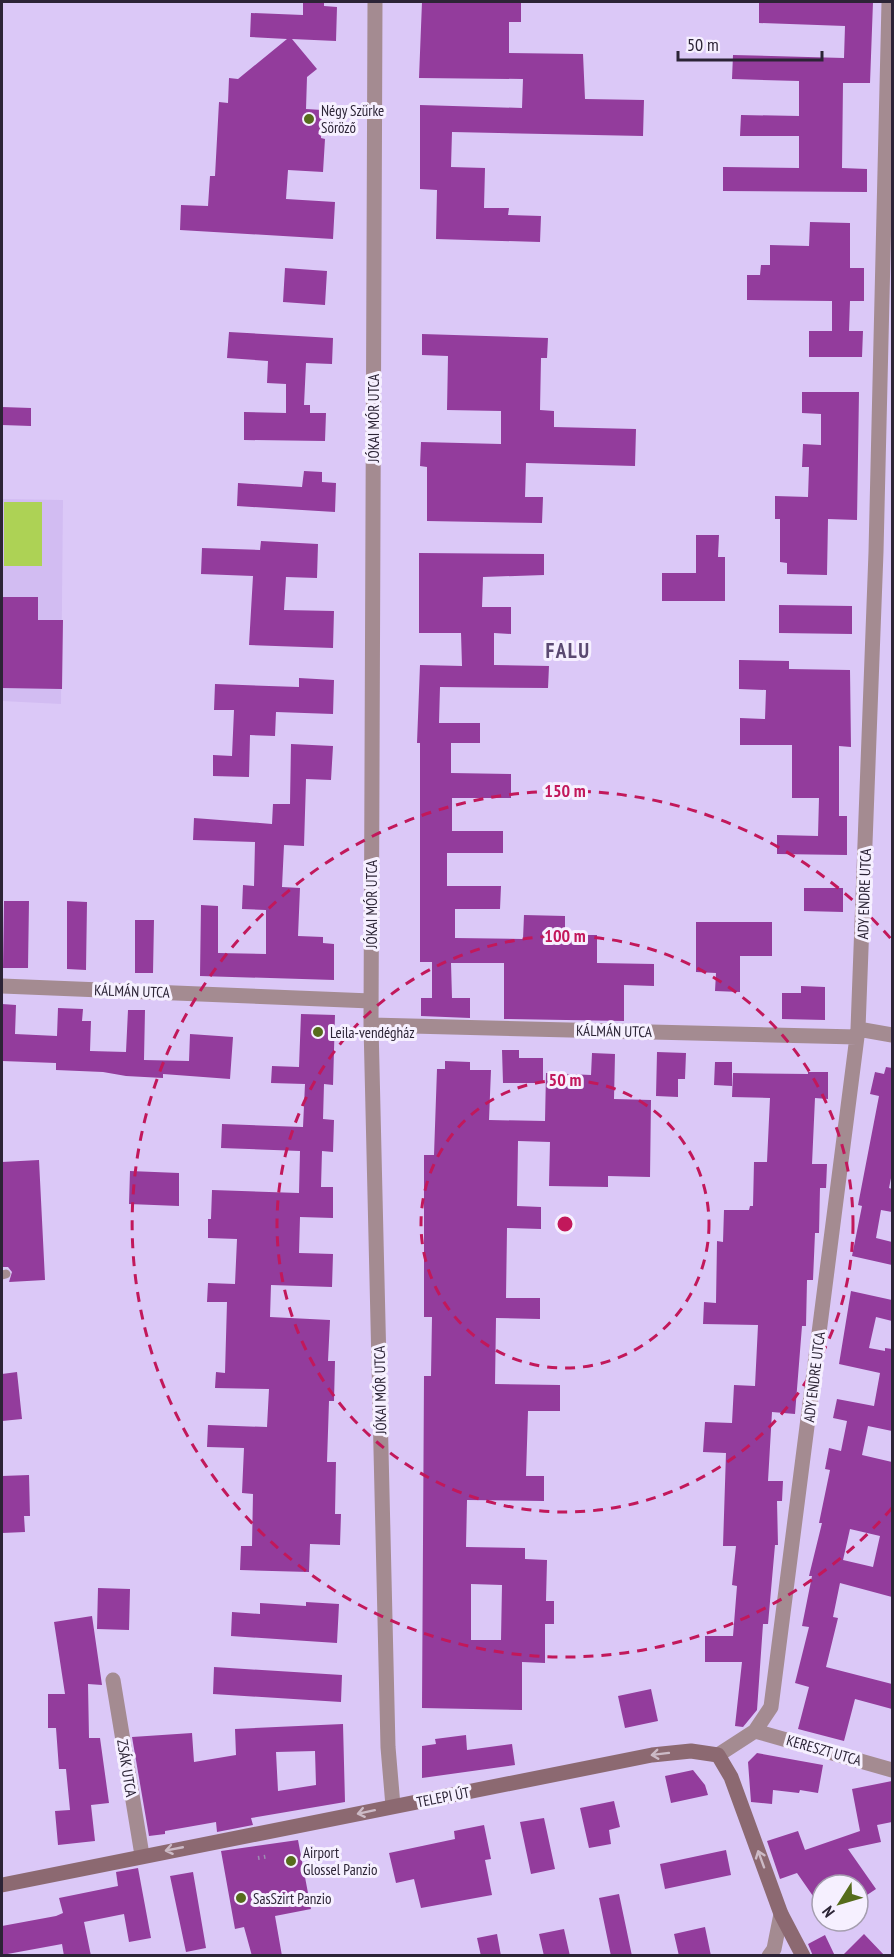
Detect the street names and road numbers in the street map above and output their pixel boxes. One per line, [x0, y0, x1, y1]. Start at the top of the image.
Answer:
street label: JÓKAI MÓR UTCA [364, 373, 383, 463]
street label: ADY ENDRE UTCA [853, 847, 875, 940]
street label: JÓKAI MÓR UTCA [362, 859, 381, 949]
street label: KÁLMÁN UTCA [94, 980, 171, 1002]
street label: KÁLMÁN UTCA [576, 1021, 653, 1041]
street label: ADY ENDRE UTCA [799, 1330, 829, 1423]
street label: JÓKAI MÓR UTCA [370, 1345, 390, 1435]
street label: KERESZT UTCA [784, 1730, 865, 1770]
street label: ZSÁK UTCA [113, 1738, 141, 1799]
street label: TELEPI ÚT [415, 1782, 471, 1811]

